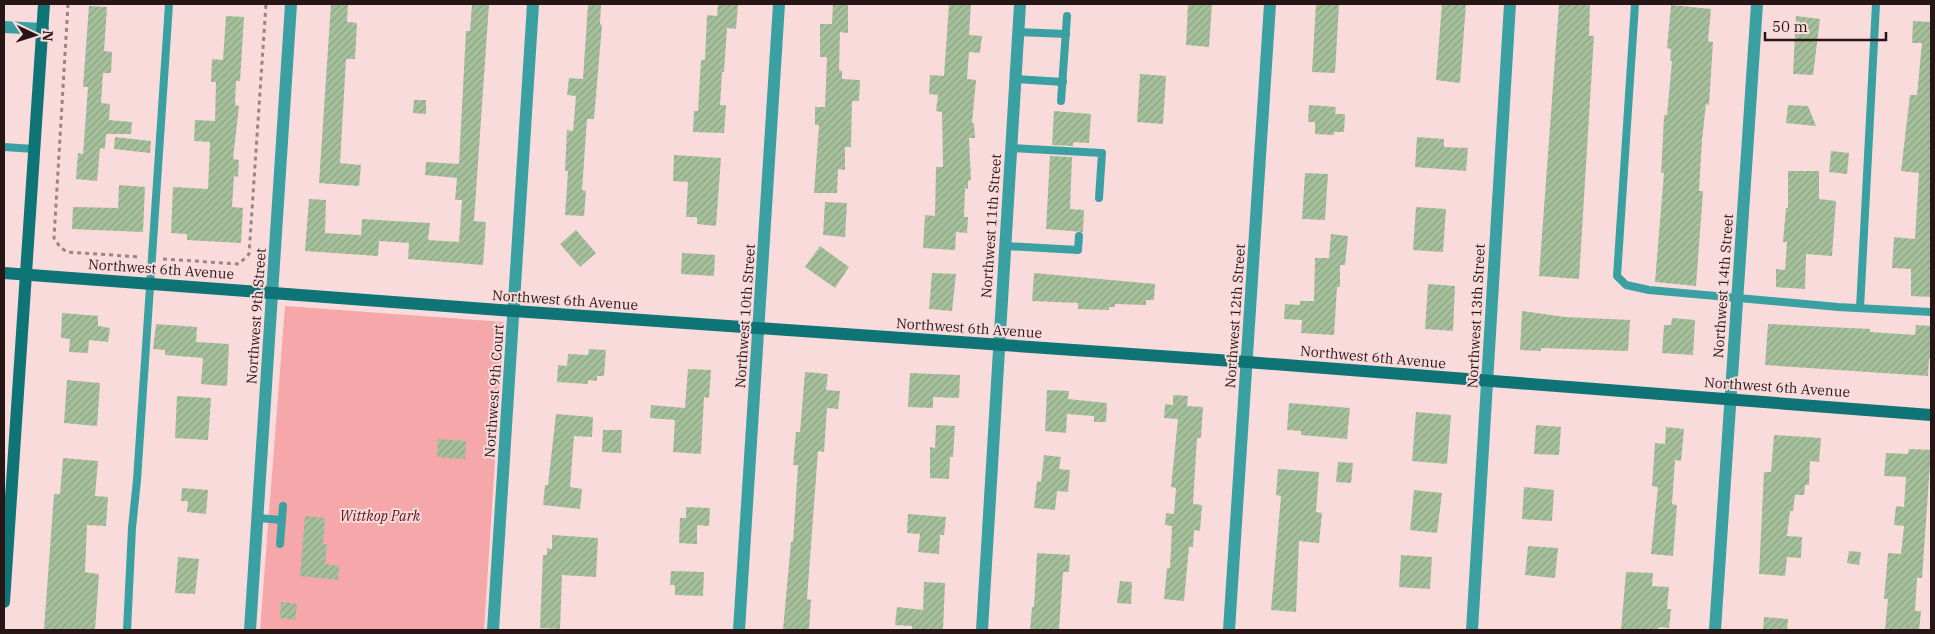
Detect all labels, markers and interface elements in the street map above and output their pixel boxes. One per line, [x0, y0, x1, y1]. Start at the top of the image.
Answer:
north arrow [10, 10, 60, 60]
scale bar [1765, 10, 1886, 42]
text: 50 m [1772, 17, 1808, 36]
text: N [39, 30, 57, 42]
street label: Northwest 11th Street [977, 153, 1005, 299]
street label: Northwest 14th Street [1709, 213, 1737, 359]
street label: Northwest 10th Street [731, 243, 759, 389]
street label: Northwest 12th Street [1221, 243, 1249, 389]
street label: Northwest 13th Street [1463, 243, 1489, 389]
street label: Northwest 9th Street [242, 247, 270, 385]
street label: Northwest 6th Avenue [87, 255, 235, 283]
street label: Northwest 6th Avenue [491, 286, 639, 314]
street label: Northwest 6th Avenue [895, 314, 1043, 342]
street label: Northwest 9th Court [480, 324, 508, 458]
street label: Northwest 6th Avenue [1299, 342, 1447, 372]
street label: Northwest 6th Avenue [1703, 373, 1851, 401]
park label: Wittkop Park [340, 507, 421, 525]

